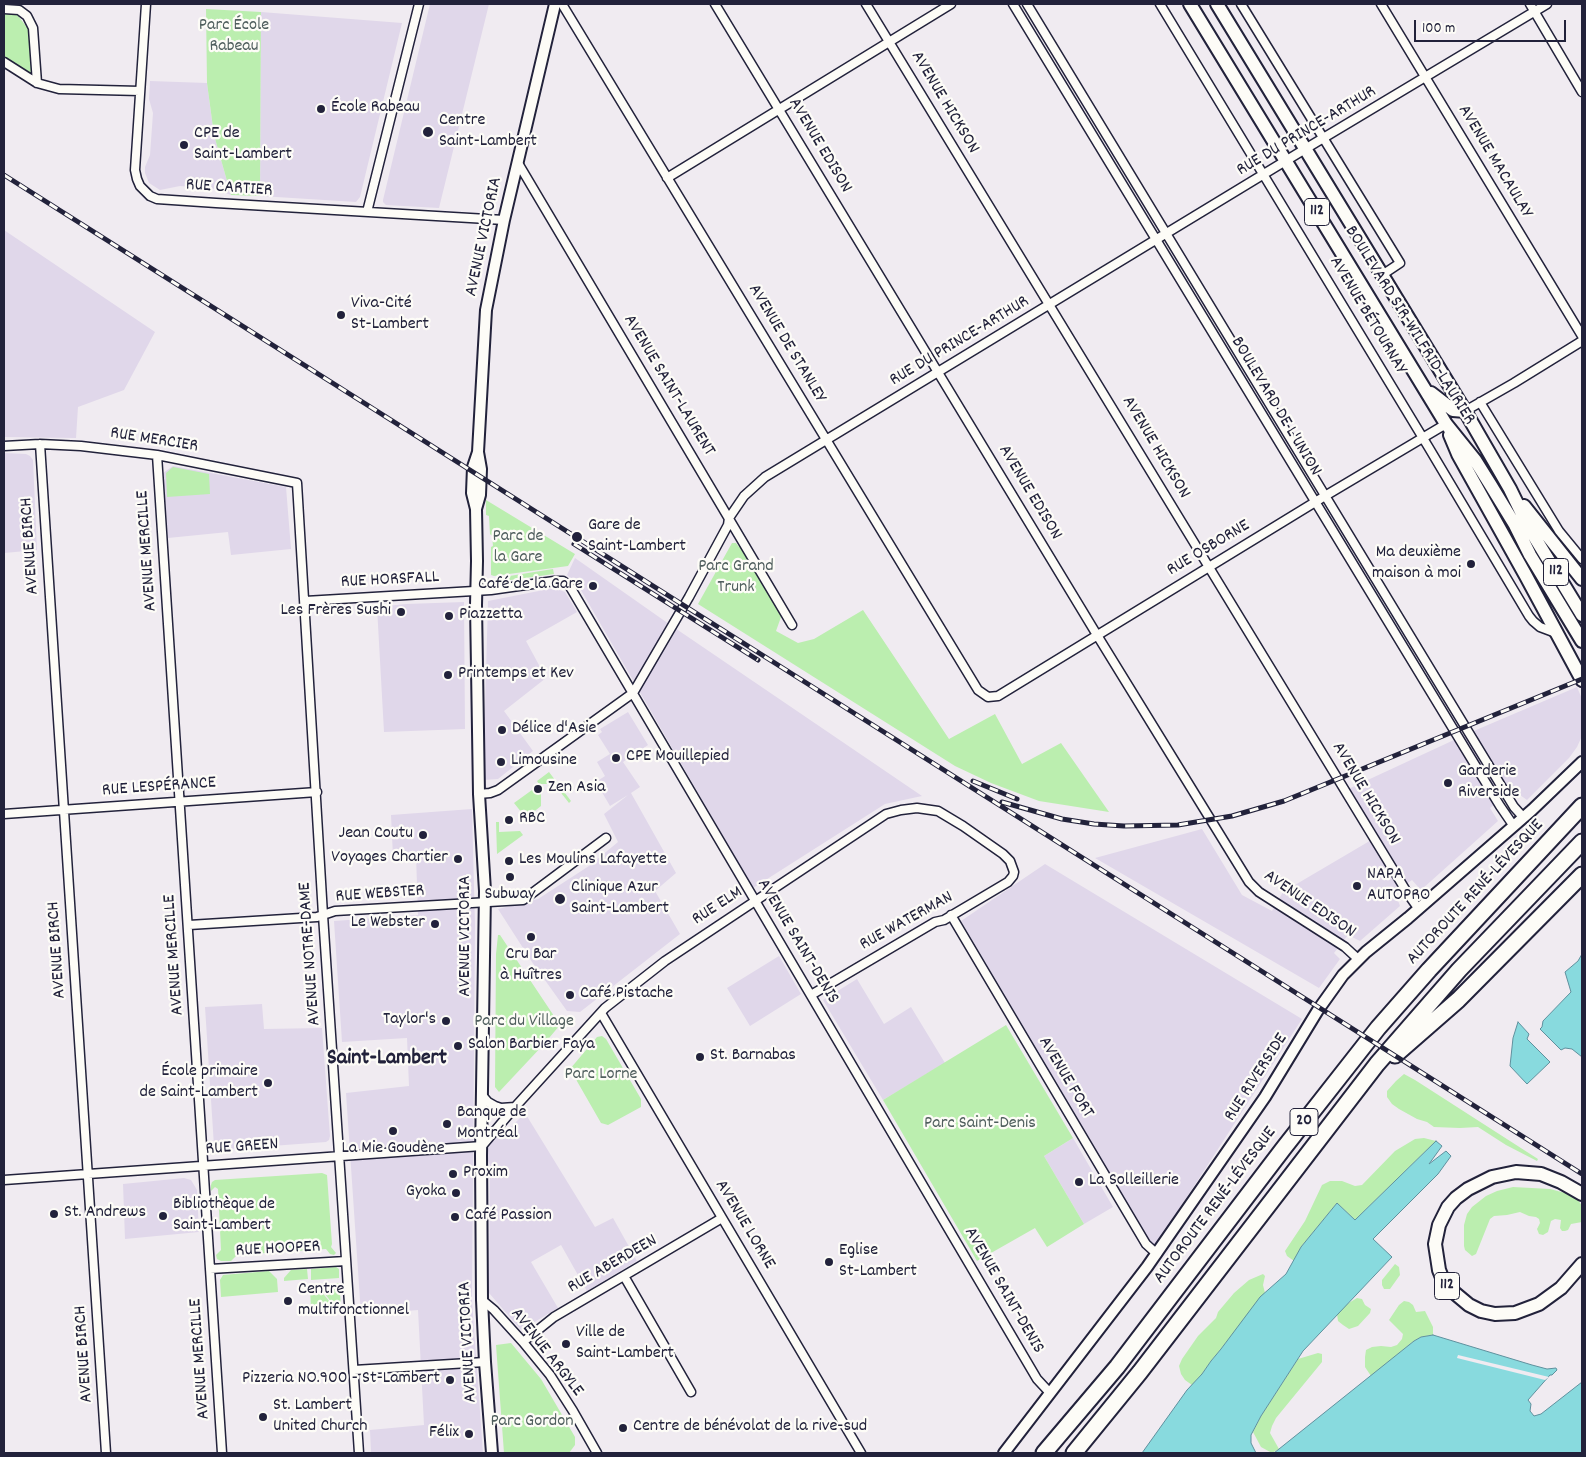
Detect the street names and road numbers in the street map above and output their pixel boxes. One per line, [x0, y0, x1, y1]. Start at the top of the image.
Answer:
street label: AVENUE HICKSON [905, 48, 983, 158]
street label: RUE DU PRINCE-ARTHUR [1233, 82, 1381, 182]
street label: AVENUE EDISON [782, 95, 856, 197]
street label: AVENUE MACAULAY [1452, 102, 1536, 222]
street label: RUE CARTIER [185, 175, 273, 203]
street label: AVENUE VICTORIA [462, 175, 508, 299]
road number: 112 [1304, 198, 1330, 226]
street label: BOULEVARD SIR-WILFRID-LAURIER [1339, 223, 1479, 429]
street label: AVENUE BÉTOURNAY [1323, 253, 1411, 379]
street label: AVENUE DE STANLEY [742, 281, 830, 407]
street label: RUE DU PRINCE-ARTHUR [886, 292, 1034, 392]
street label: AVENUE SAINT-LAURENT [617, 311, 719, 461]
street label: BOULEVARD DE L'UNION [1225, 333, 1325, 481]
street label: AVENUE HICKSON [1116, 393, 1194, 503]
street label: RUE MERCIER [109, 423, 199, 459]
street label: AVENUE EDISON [992, 442, 1066, 544]
street label: AVENUE MERCILLE [133, 490, 163, 612]
street label: AVENUE BIRCH [17, 497, 45, 595]
street label: RUE OSBORNE [1164, 516, 1254, 582]
road number: 112 [1544, 558, 1568, 586]
street label: RUE HORSFALL [340, 568, 440, 594]
street label: AVENUE HICKSON [1326, 739, 1404, 849]
street label: RUE LESPÉRANCE [101, 773, 217, 803]
street label: AUTOROUTE RENÉ-LÉVESQUE [1403, 816, 1549, 970]
street label: AVENUE EDISON [1259, 866, 1359, 944]
street label: AVENUE VICTORIA [456, 875, 478, 997]
street label: AVENUE SAINT-DENIS [751, 876, 843, 1008]
street label: AVENUE NOTRE-DAME [295, 881, 327, 1027]
street label: RUE WEBSTER [335, 881, 425, 909]
street label: RUE ELM [689, 883, 747, 931]
street label: RUE WATERMAN [857, 888, 957, 956]
street label: AVENUE MERCILLE [160, 894, 190, 1016]
street label: AVENUE BIRCH [44, 901, 72, 999]
street label: RUE RIVERSIDE [1221, 1030, 1293, 1126]
street label: AVENUE FORT [1032, 1034, 1098, 1122]
road number: 20 [1290, 1108, 1318, 1136]
street label: AUTOROUTE RENÉ-LÉVESQUE [1150, 1123, 1282, 1289]
street label: RUE GREEN [205, 1135, 279, 1161]
street label: AVENUE LORNE [709, 1177, 779, 1273]
street label: AVENUE SAINT-DENIS [958, 1224, 1048, 1358]
street label: RUE ABERDEEN [564, 1231, 662, 1299]
street label: RUE HOOPER [235, 1237, 321, 1263]
road number: 112 [1434, 1272, 1460, 1300]
street label: AVENUE VICTORIA [455, 1281, 483, 1403]
street label: AVENUE MERCILLE [186, 1298, 216, 1420]
street label: AVENUE ARGYLE [505, 1304, 587, 1402]
street label: AVENUE BIRCH [71, 1305, 99, 1403]

